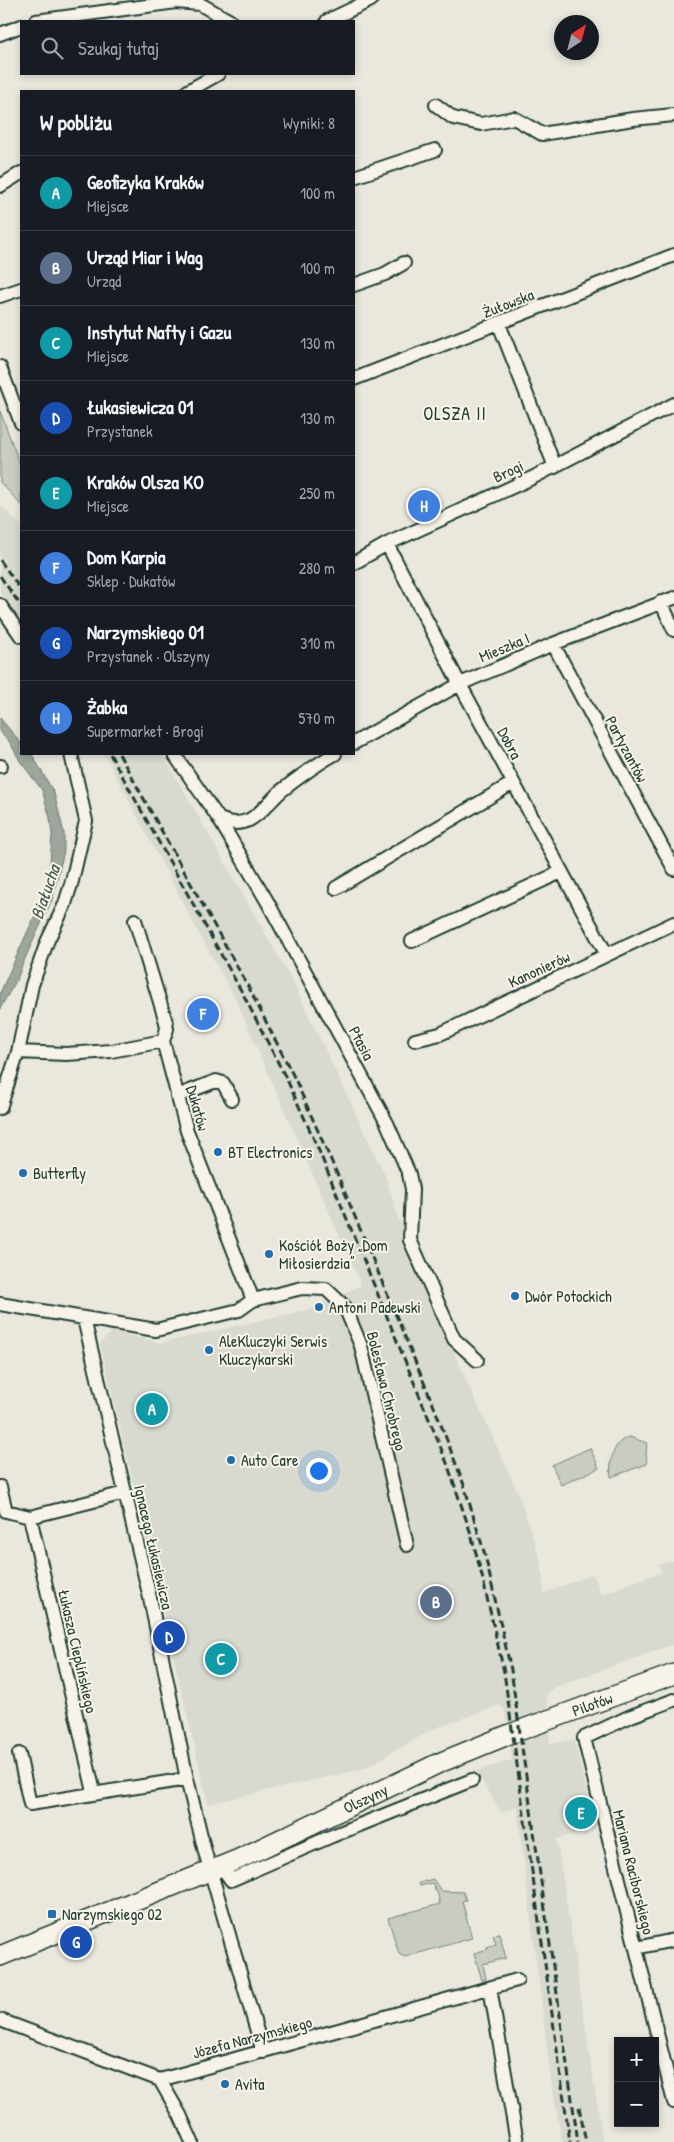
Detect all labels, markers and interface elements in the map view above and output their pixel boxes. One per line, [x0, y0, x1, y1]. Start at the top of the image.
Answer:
north arrow [554, 15, 599, 60]
search box [20, 20, 355, 75]
icon: search [38, 34, 66, 62]
text: Szukaj tutaj [78, 35, 159, 61]
text: W pobliżu [40, 108, 112, 137]
text: Wyniki: 8 [283, 112, 335, 134]
text: Geofizyka Kraków [87, 169, 204, 195]
text: A [52, 182, 60, 204]
text: 100 m [300, 182, 335, 204]
text: Miejsce [87, 195, 129, 217]
text: Urząd Miar i Wag [87, 244, 203, 270]
text: B [52, 257, 60, 279]
text: 100 m [300, 257, 335, 279]
text: Urząd [87, 270, 121, 292]
street label: Żułowska [479, 283, 537, 323]
text: Instytut Nafty i Gazu [87, 319, 231, 345]
text: C [52, 332, 60, 354]
text: 130 m [300, 332, 335, 354]
text: Miejsce [87, 345, 129, 367]
text: Łukasiewicza 01 [87, 394, 193, 420]
district label: OLSZA II [423, 401, 487, 426]
text: D [52, 407, 60, 429]
text: 130 m [300, 407, 335, 429]
text: Przystanek [87, 420, 153, 442]
street label: Brogi [489, 454, 527, 488]
text: Kraków Olsza KO [87, 469, 204, 495]
text: E [52, 482, 60, 504]
text: 250 m [299, 482, 335, 504]
pin: H [408, 487, 440, 525]
text: Miejsce [87, 495, 129, 517]
text: Dom Karpia [87, 544, 166, 570]
text: F [53, 557, 59, 579]
text: 280 m [299, 557, 335, 579]
text: Sklep · Dukatów [87, 570, 175, 592]
text: Narzymskiego 01 [87, 619, 204, 645]
street label: Mieszka I [475, 627, 533, 667]
text: G [52, 632, 60, 654]
text: 310 m [300, 632, 335, 654]
text: Przystanek · Olszyny [87, 645, 210, 667]
text: Żabka [87, 694, 127, 720]
text: H [52, 707, 60, 729]
text: 570 m [299, 707, 335, 729]
street label: Partyzantów [600, 712, 654, 786]
text: Supermarket · Brogi [87, 720, 204, 742]
street label: Dobra [493, 723, 527, 763]
water label: Białucha [24, 860, 67, 922]
street label: Kanonierów [505, 945, 573, 993]
pin: F [187, 995, 219, 1033]
street label: Ptasia [344, 1022, 380, 1064]
street label: Dukatów [181, 1083, 215, 1133]
place label: BT Electronics [228, 1141, 312, 1163]
marker: BT Electronics [212, 1146, 224, 1158]
place label: Butterfly [33, 1162, 86, 1184]
marker: Butterfly [17, 1167, 29, 1179]
place label: Kościół Boży „Dom Miłosierdzia” [279, 1234, 388, 1274]
marker: Kościół Boży „Dom Miłosierdzia” [263, 1248, 275, 1260]
place label: Dwór Potockich [525, 1285, 612, 1307]
marker: Dwór Potockich [509, 1290, 521, 1302]
place label: Antoni Padewski [329, 1296, 421, 1318]
marker: Antoni Padewski [313, 1301, 325, 1313]
street label: Bolesława Chrobrego [362, 1329, 413, 1453]
place label: AleKluczyki Serwis Kluczykarski [219, 1330, 327, 1370]
marker: AleKluczyki Serwis Kluczykarski [203, 1344, 215, 1356]
pin: A [136, 1390, 168, 1428]
place label: Auto Care [241, 1449, 299, 1471]
marker: Auto Care [225, 1454, 237, 1466]
your location [306, 1458, 332, 1484]
street label: Ignacego Łukasiewicza [129, 1483, 179, 1611]
pin: B [420, 1583, 452, 1621]
street label: Łukasza Cieplińskiego [53, 1587, 103, 1716]
pin: D [153, 1618, 185, 1656]
pin: C [205, 1640, 237, 1678]
street label: Pilotów [569, 1686, 615, 1721]
street label: Olszyny [339, 1778, 391, 1818]
pin: E [565, 1794, 597, 1832]
street label: Mariana Raciborskiego [608, 1807, 660, 1937]
place label: Narzymskiego 02 [62, 1903, 163, 1925]
marker: Narzymskiego 02 [46, 1908, 58, 1920]
pin: G [60, 1923, 92, 1961]
street label: Józefa Narzymskiego [190, 2010, 315, 2064]
map controls [614, 2037, 659, 2127]
button: + [614, 2037, 659, 2082]
place label: Avita [235, 2073, 265, 2095]
marker: Avita [219, 2078, 231, 2090]
button: − [614, 2082, 659, 2127]

